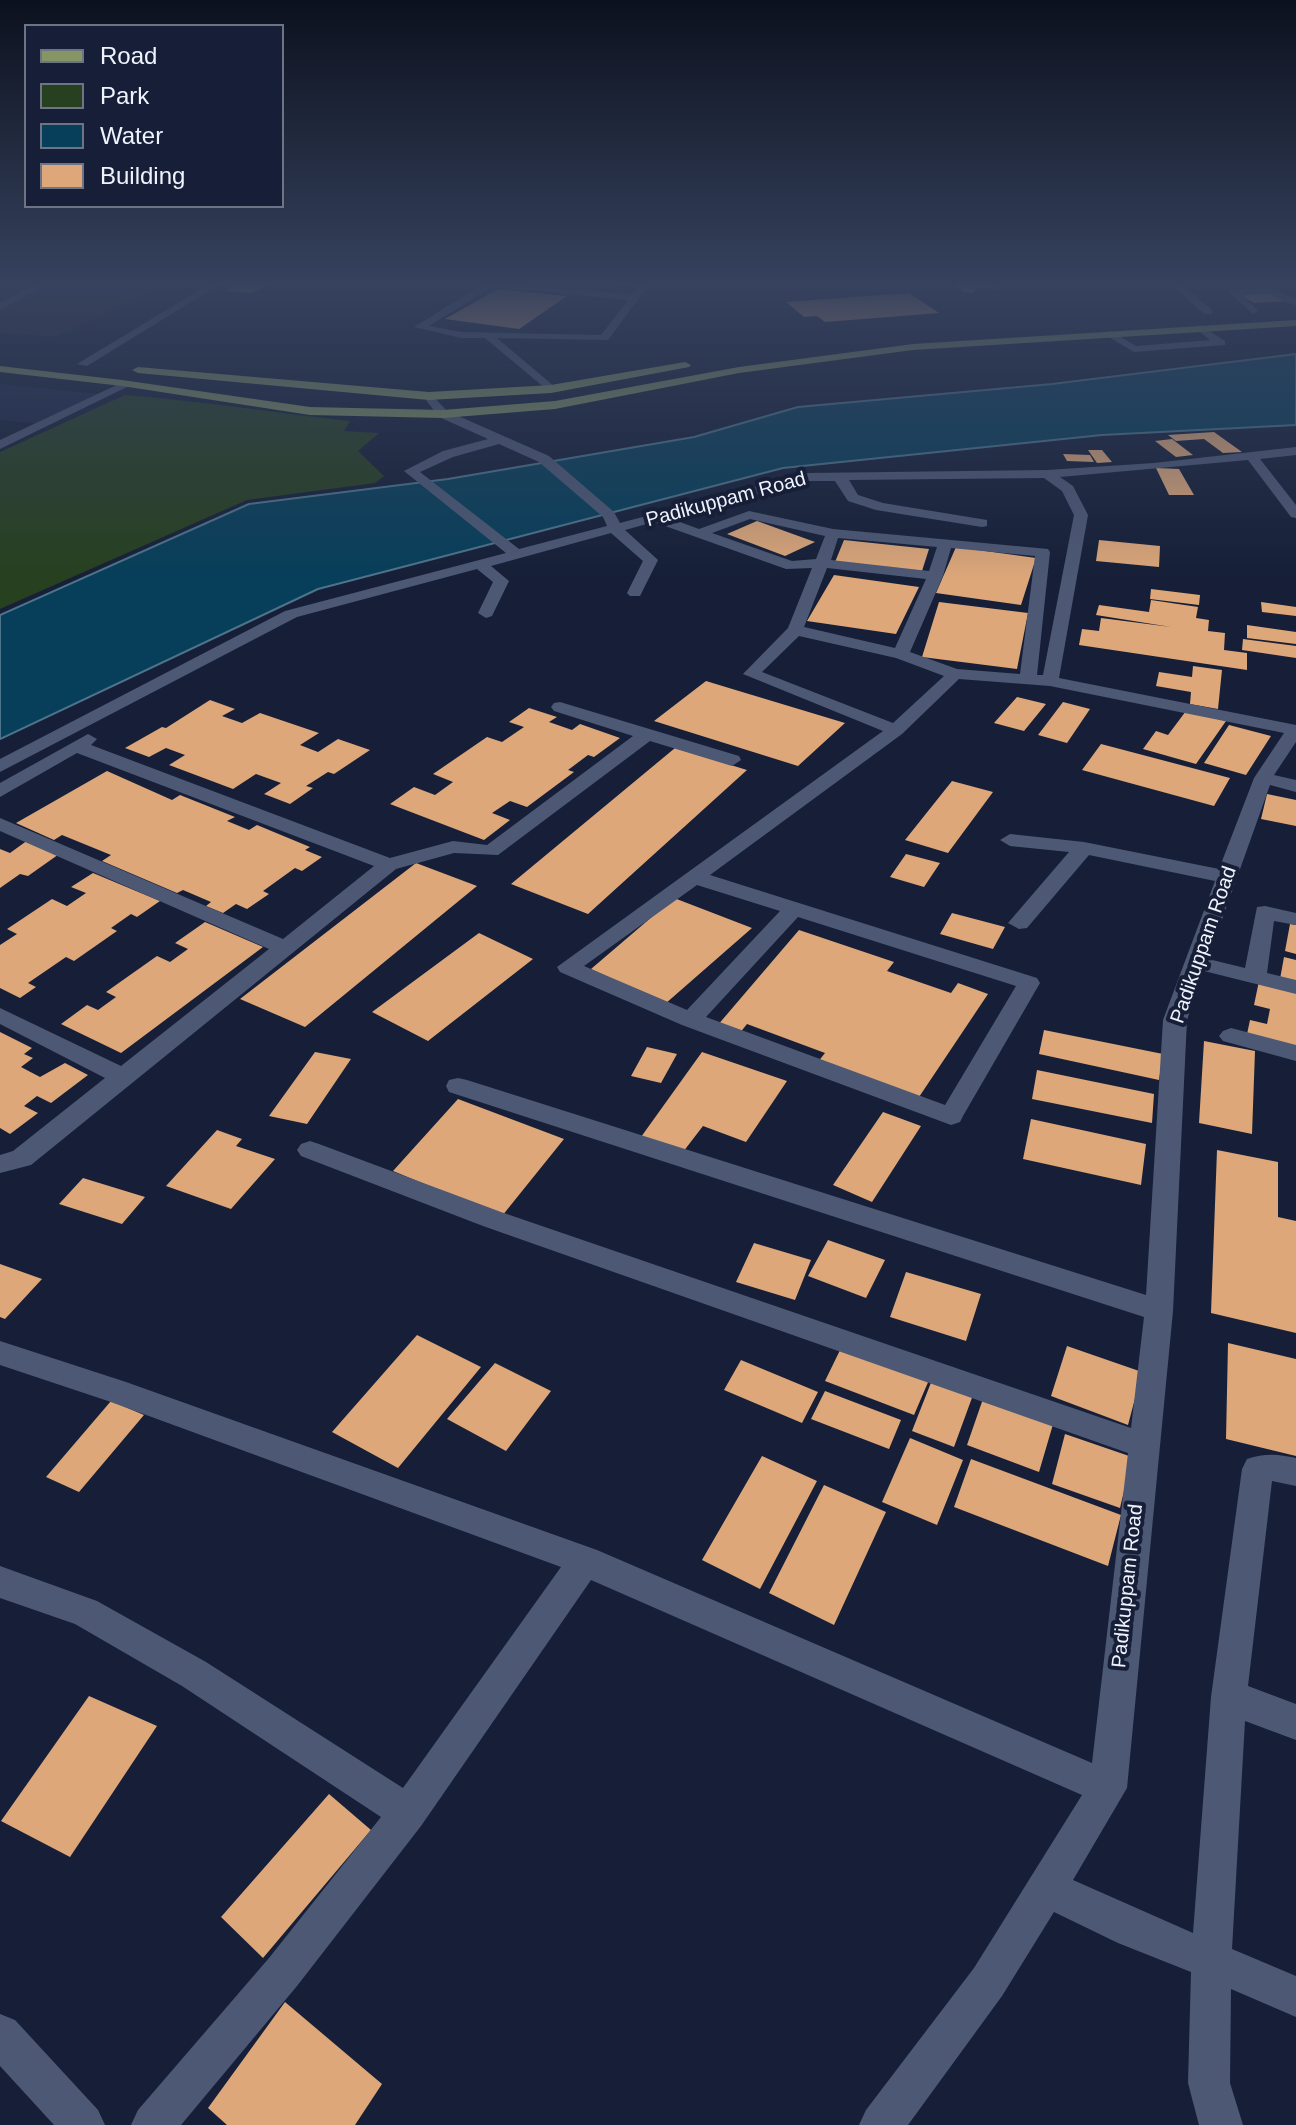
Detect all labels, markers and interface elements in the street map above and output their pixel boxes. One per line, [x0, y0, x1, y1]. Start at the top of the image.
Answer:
legend [24, 24, 284, 208]
text: Road [100, 42, 157, 69]
text: Park [100, 82, 149, 109]
text: Water [100, 122, 163, 149]
text: Building [100, 162, 185, 189]
street label: Padikuppam Road [643, 467, 809, 533]
street label: Padikuppam Road [1166, 863, 1242, 1027]
street label: Padikuppam Road [1107, 1503, 1149, 1669]

